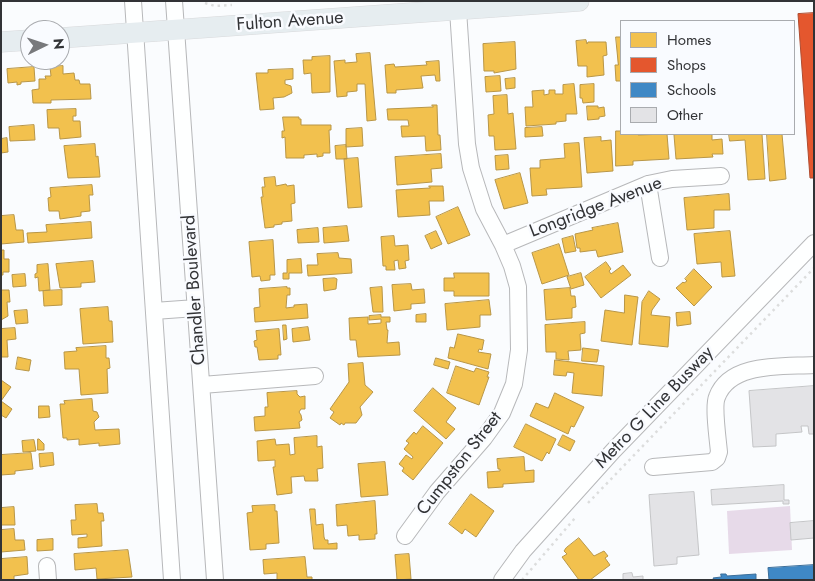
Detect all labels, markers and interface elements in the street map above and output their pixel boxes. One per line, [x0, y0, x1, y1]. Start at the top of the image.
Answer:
street label: Fulton Avenue [236, 7, 344, 37]
north arrow [20, 20, 70, 70]
legend [620, 20, 795, 135]
text: Homes [667, 29, 711, 51]
text: N [49, 38, 69, 50]
text: Shops [667, 54, 706, 76]
text: Schools [667, 79, 716, 101]
text: Other [667, 104, 703, 126]
street label: Longridge Avenue [527, 173, 665, 243]
street label: Chandler Boulevard [179, 214, 211, 366]
street label: Metro G Line Busway [591, 343, 719, 473]
street label: Cumpston Street [413, 408, 507, 520]

